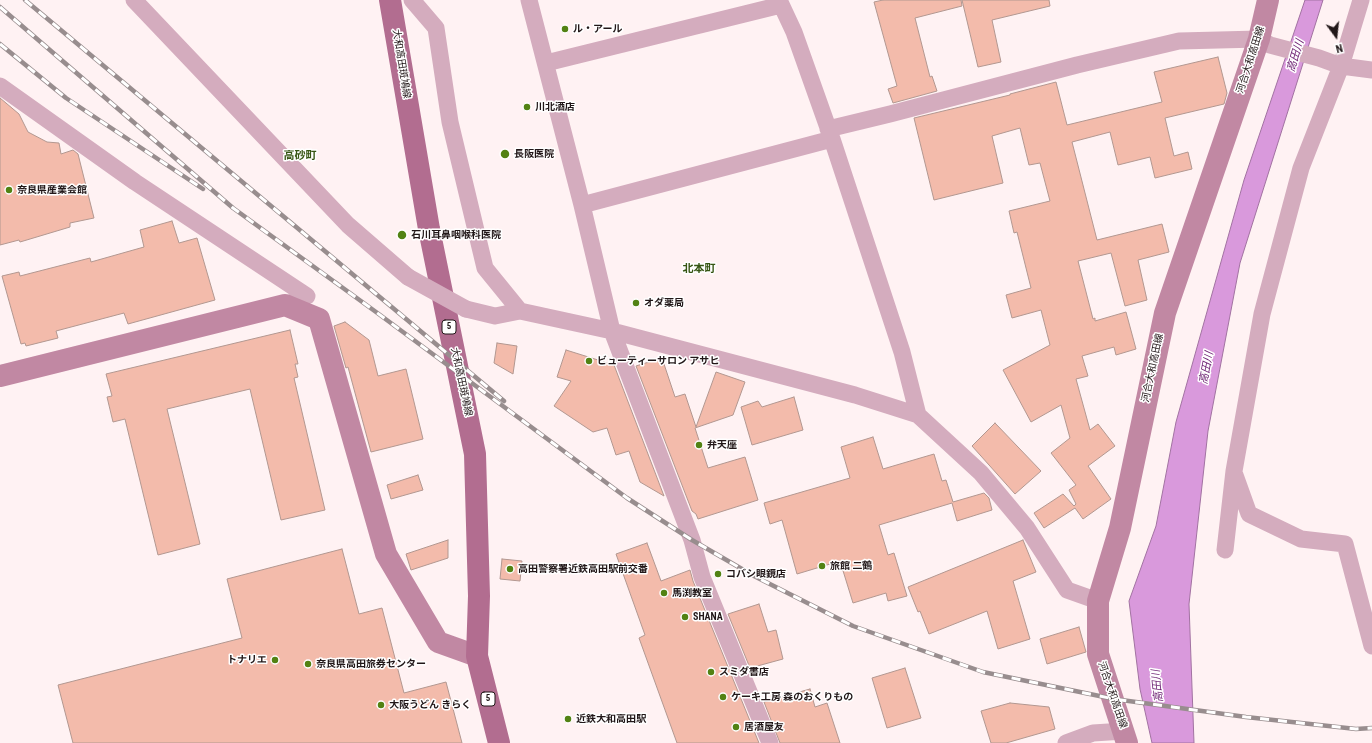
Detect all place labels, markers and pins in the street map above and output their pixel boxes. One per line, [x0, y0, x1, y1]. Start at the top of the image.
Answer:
place label: ル・アール [573, 23, 622, 35]
marker: ル・アール [560, 24, 570, 34]
place label: 川北酒店 [535, 101, 575, 113]
marker: 川北酒店 [522, 102, 532, 112]
marker: 長阪医院 [499, 148, 511, 160]
place label: 長阪医院 [514, 148, 554, 160]
place label: 奈良県産業会館 [17, 184, 87, 196]
marker: 奈良県産業会館 [4, 185, 14, 195]
marker: 石川耳鼻咽喉科医院 [396, 229, 408, 241]
place label: 石川耳鼻咽喉科医院 [411, 229, 501, 241]
place label: オダ薬局 [644, 297, 684, 309]
marker: オダ薬局 [631, 298, 641, 308]
place label: ビューティーサロン アサヒ [597, 355, 719, 367]
marker: ビューティーサロン アサヒ [584, 356, 594, 366]
place label: 弁天座 [707, 439, 737, 451]
marker: 弁天座 [694, 440, 704, 450]
place label: 旅館 二鶴 [830, 560, 872, 572]
marker: 旅館 二鶴 [817, 561, 827, 571]
place label: 高田警察署近鉄高田駅前交番 [518, 563, 648, 575]
marker: 高田警察署近鉄高田駅前交番 [505, 564, 515, 574]
place label: コバシ眼鏡店 [726, 568, 786, 580]
marker: コバシ眼鏡店 [713, 569, 723, 579]
place label: 馬渕教室 [672, 587, 712, 599]
marker: 馬渕教室 [659, 588, 669, 598]
place label: SHANA [693, 611, 723, 623]
marker: SHANA [680, 612, 690, 622]
place label: トナリエ [227, 654, 267, 666]
marker: トナリエ [270, 655, 280, 665]
place label: 奈良県高田旅券センター [316, 658, 426, 670]
marker: 奈良県高田旅券センター [303, 659, 313, 669]
place label: スミダ書店 [719, 666, 769, 678]
marker: スミダ書店 [706, 667, 716, 677]
place label: ケーキ工房 森のおくりもの [731, 691, 853, 703]
marker: ケーキ工房 森のおくりもの [718, 692, 728, 702]
place label: 大阪うどん きらく [389, 699, 471, 711]
marker: 大阪うどん きらく [376, 700, 386, 710]
place label: 近鉄大和高田駅 [576, 713, 646, 725]
marker: 近鉄大和高田駅 [563, 714, 573, 724]
place label: 居酒屋友 [744, 721, 784, 733]
marker: 居酒屋友 [731, 722, 741, 732]

